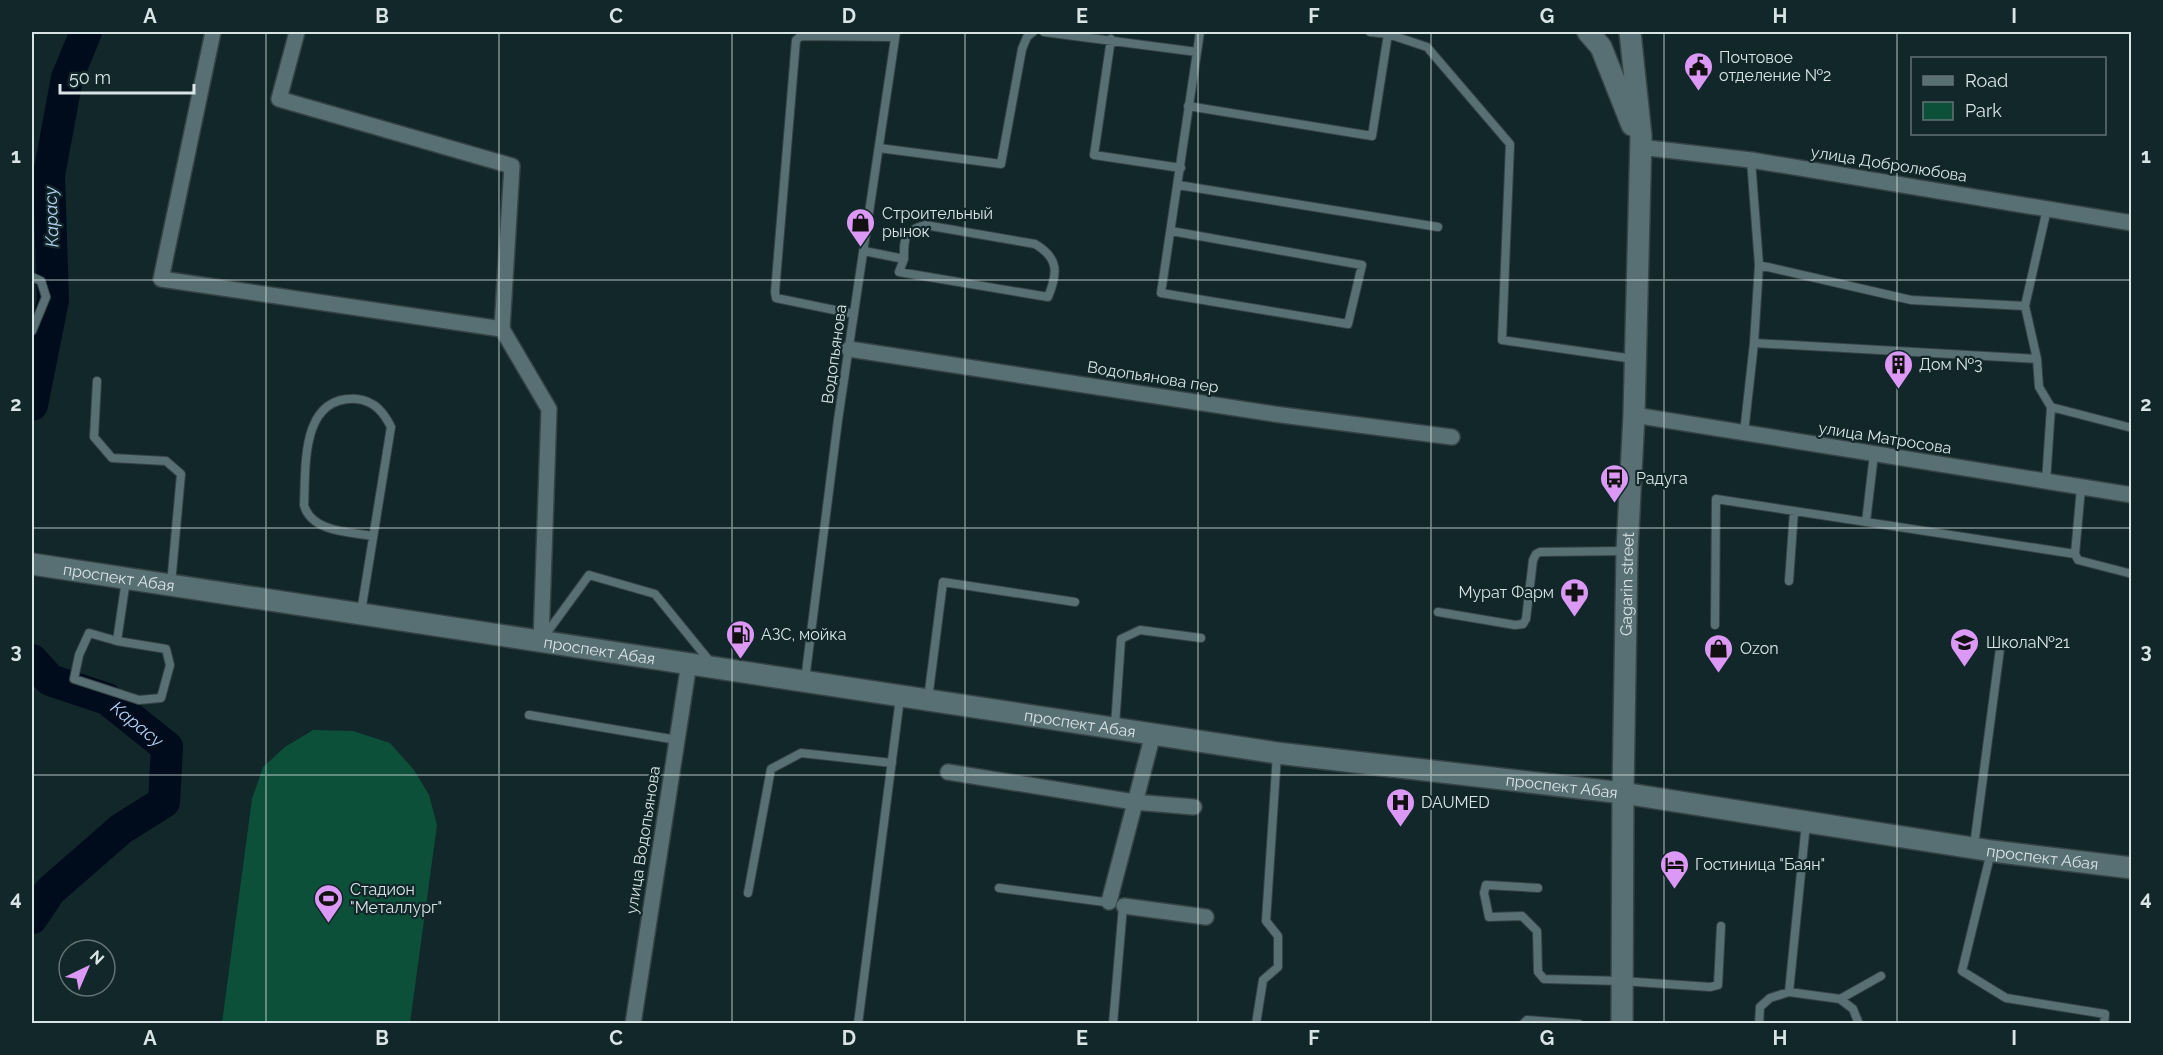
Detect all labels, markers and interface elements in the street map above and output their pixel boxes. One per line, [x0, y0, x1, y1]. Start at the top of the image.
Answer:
text: A [143, 4, 157, 28]
text: B [375, 4, 389, 28]
text: C [609, 4, 623, 28]
text: D [842, 4, 856, 28]
text: E [1076, 4, 1088, 28]
text: F [1308, 4, 1320, 28]
text: G [1540, 4, 1554, 28]
text: H [1773, 4, 1787, 28]
text: I [2011, 4, 2017, 28]
place label: Почтовое отделение №2 [1719, 48, 1831, 85]
public building icon: Почтовое отделение №2 [1682, 50, 1714, 92]
scale bar [60, 57, 194, 95]
legend [1911, 57, 2106, 135]
text: 50 m [69, 67, 111, 88]
text: Road [1965, 70, 2008, 91]
text: Park [1965, 100, 2002, 121]
street label: улица Добролюбова [1809, 142, 1969, 186]
text: 1 [11, 144, 21, 168]
text: 1 [2141, 144, 2151, 168]
water label: Карасу [39, 185, 63, 248]
place label: Строительный рынок [882, 204, 993, 241]
shop icon: Строительный рынок [845, 206, 877, 248]
street label: Водопьянова [818, 303, 850, 405]
building icon: Дом №3 [1882, 348, 1914, 390]
place label: Дом №3 [1919, 355, 1983, 374]
street label: Водопьянова пер [1086, 357, 1220, 397]
text: 2 [10, 392, 22, 416]
text: 2 [2140, 392, 2152, 416]
street label: улица Матросова [1817, 418, 1953, 458]
bus stop icon: Радуга [1599, 462, 1631, 504]
place label: Радуга [1636, 469, 1688, 488]
street label: Gagarin street [1616, 531, 1637, 636]
street label: проспект Абая [62, 559, 176, 595]
pharmacy icon: Мурат Фарм [1559, 576, 1591, 618]
place label: Мурат Фарм [1458, 583, 1554, 602]
fuel station icon: АЗС, мойка [724, 618, 756, 660]
place label: АЗС, мойка [761, 625, 846, 644]
school or university icon: Школа№21 [1949, 626, 1981, 668]
street label: проспект Абая [542, 632, 657, 668]
shop icon: Ozon [1703, 632, 1735, 674]
place label: Школа№21 [1986, 633, 2070, 652]
text: 3 [10, 639, 22, 663]
place label: Ozon [1740, 639, 1779, 658]
text: 3 [2140, 639, 2152, 663]
water label: Карасу [107, 696, 169, 751]
street label: проспект Абая [1023, 705, 1137, 741]
street label: улица Водопьянова [622, 765, 664, 915]
street label: проспект Абая [1505, 770, 1619, 802]
hospital icon: DAUMED [1384, 786, 1416, 828]
place label: DAUMED [1421, 793, 1490, 812]
street label: проспект Абая [1985, 841, 2100, 873]
hotel icon: Гостиница "Баян" [1658, 848, 1690, 890]
place label: Гостиница "Баян" [1695, 855, 1825, 874]
place label: Стадион "Металлург" [350, 880, 442, 917]
sports icon: Стадион "Металлург" [313, 882, 345, 924]
text: 4 [10, 886, 22, 910]
text: 4 [2140, 886, 2152, 910]
north arrow [57, 938, 117, 998]
text: N [86, 946, 108, 969]
text: A [143, 1026, 157, 1050]
text: B [375, 1026, 389, 1050]
text: C [609, 1026, 623, 1050]
text: D [842, 1026, 856, 1050]
text: E [1076, 1026, 1088, 1050]
text: F [1308, 1026, 1320, 1050]
text: G [1540, 1026, 1554, 1050]
text: H [1773, 1026, 1787, 1050]
text: I [2011, 1026, 2017, 1050]

